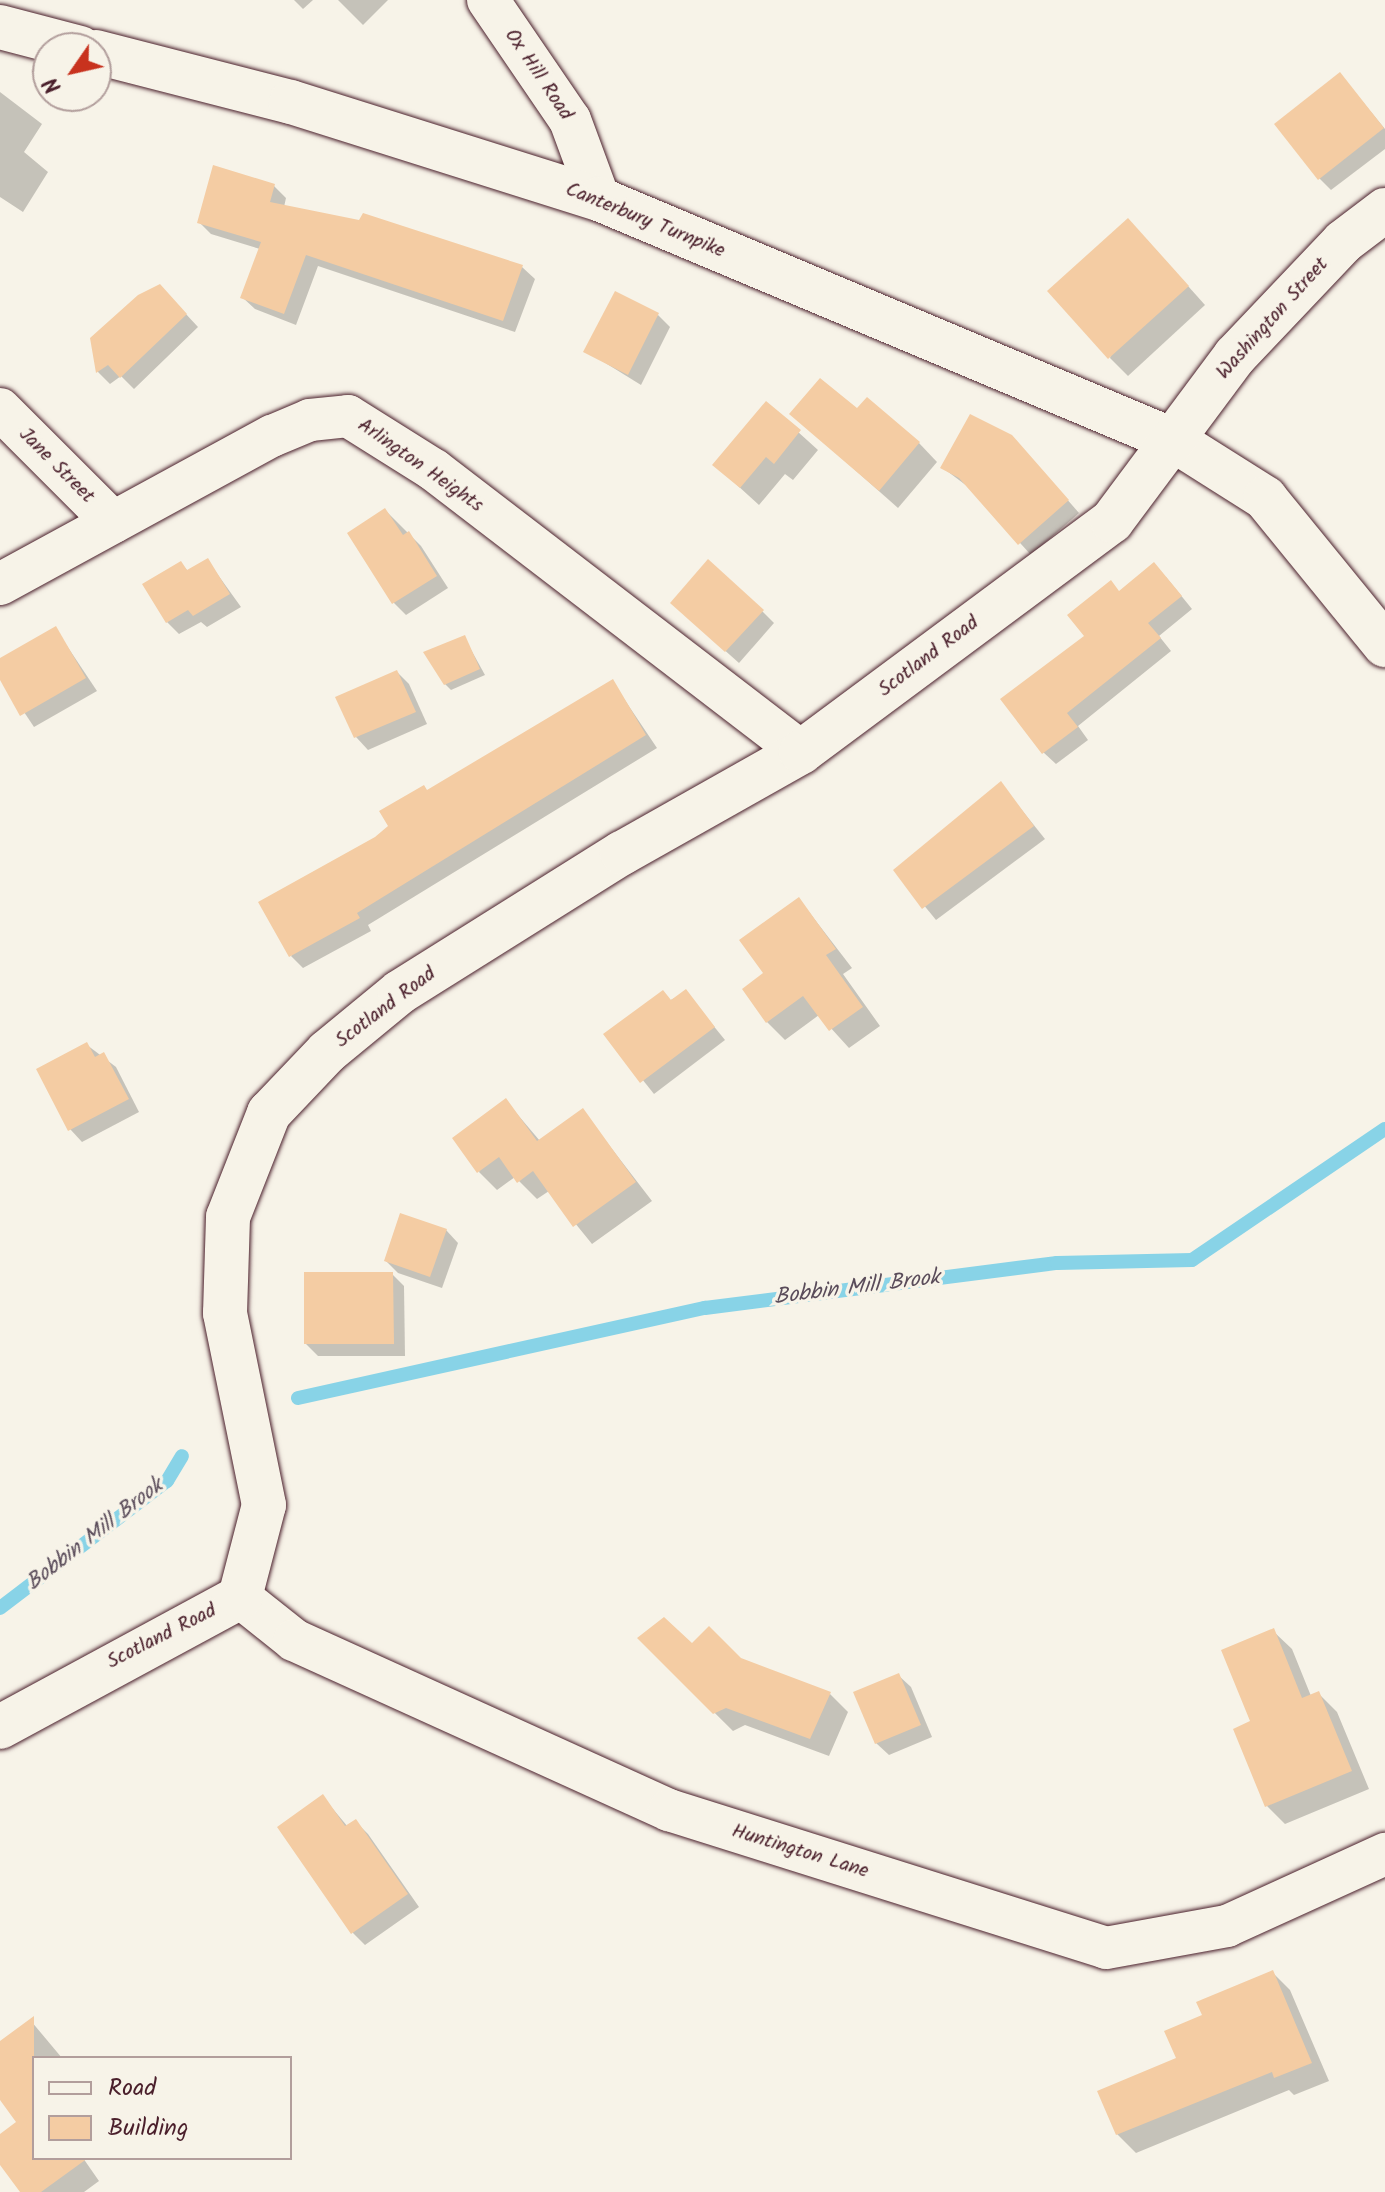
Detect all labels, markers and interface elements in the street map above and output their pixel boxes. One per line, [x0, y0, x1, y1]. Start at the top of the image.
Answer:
street label: Ox Hill Road [499, 25, 577, 125]
north arrow [32, 32, 112, 112]
text: N [35, 69, 72, 100]
street label: Canterbury Turnpike [562, 178, 728, 264]
street label: Washington Street [1212, 253, 1334, 385]
street label: Arlington Heights [353, 414, 487, 518]
street label: Jane Street [13, 423, 99, 509]
street label: Scotland Road [874, 612, 984, 702]
street label: Scotland Road [331, 963, 441, 1053]
water label: Bobbin Mill Brook [773, 1265, 941, 1311]
water label: Bobbin Mill Brook [21, 1473, 169, 1597]
street label: Scotland Road [103, 1599, 221, 1675]
street label: Huntington Lane [729, 1820, 871, 1884]
legend [32, 2056, 292, 2160]
text: Road [108, 2069, 156, 2108]
text: Building [108, 2109, 188, 2148]

